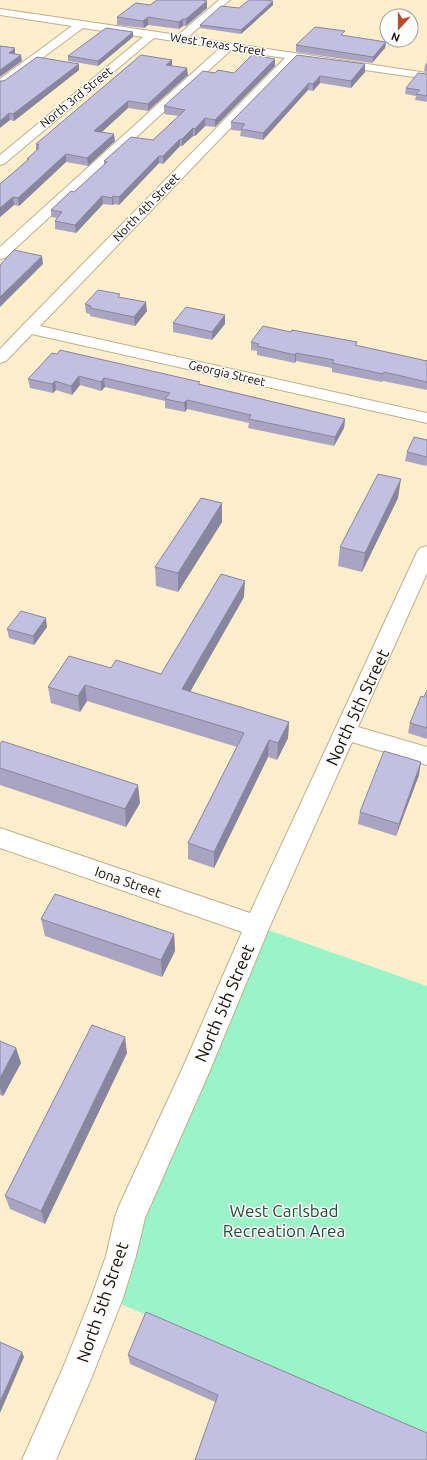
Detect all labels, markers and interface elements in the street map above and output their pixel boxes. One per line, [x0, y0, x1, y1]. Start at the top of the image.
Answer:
north arrow [379, 8, 419, 48]
street label: West Texas Street [169, 30, 267, 58]
text: N [389, 30, 401, 44]
street label: North 3rd Street [37, 64, 115, 130]
street label: North 4th Street [110, 170, 182, 244]
street label: Georgia Street [187, 358, 267, 388]
street label: North 5th Street [322, 646, 392, 768]
street label: Iona Street [93, 863, 164, 901]
street label: North 5th Street [191, 941, 258, 1065]
park label: West Carlsbad Recreation Area [223, 1201, 345, 1240]
street label: North 5th Street [72, 1239, 132, 1365]

